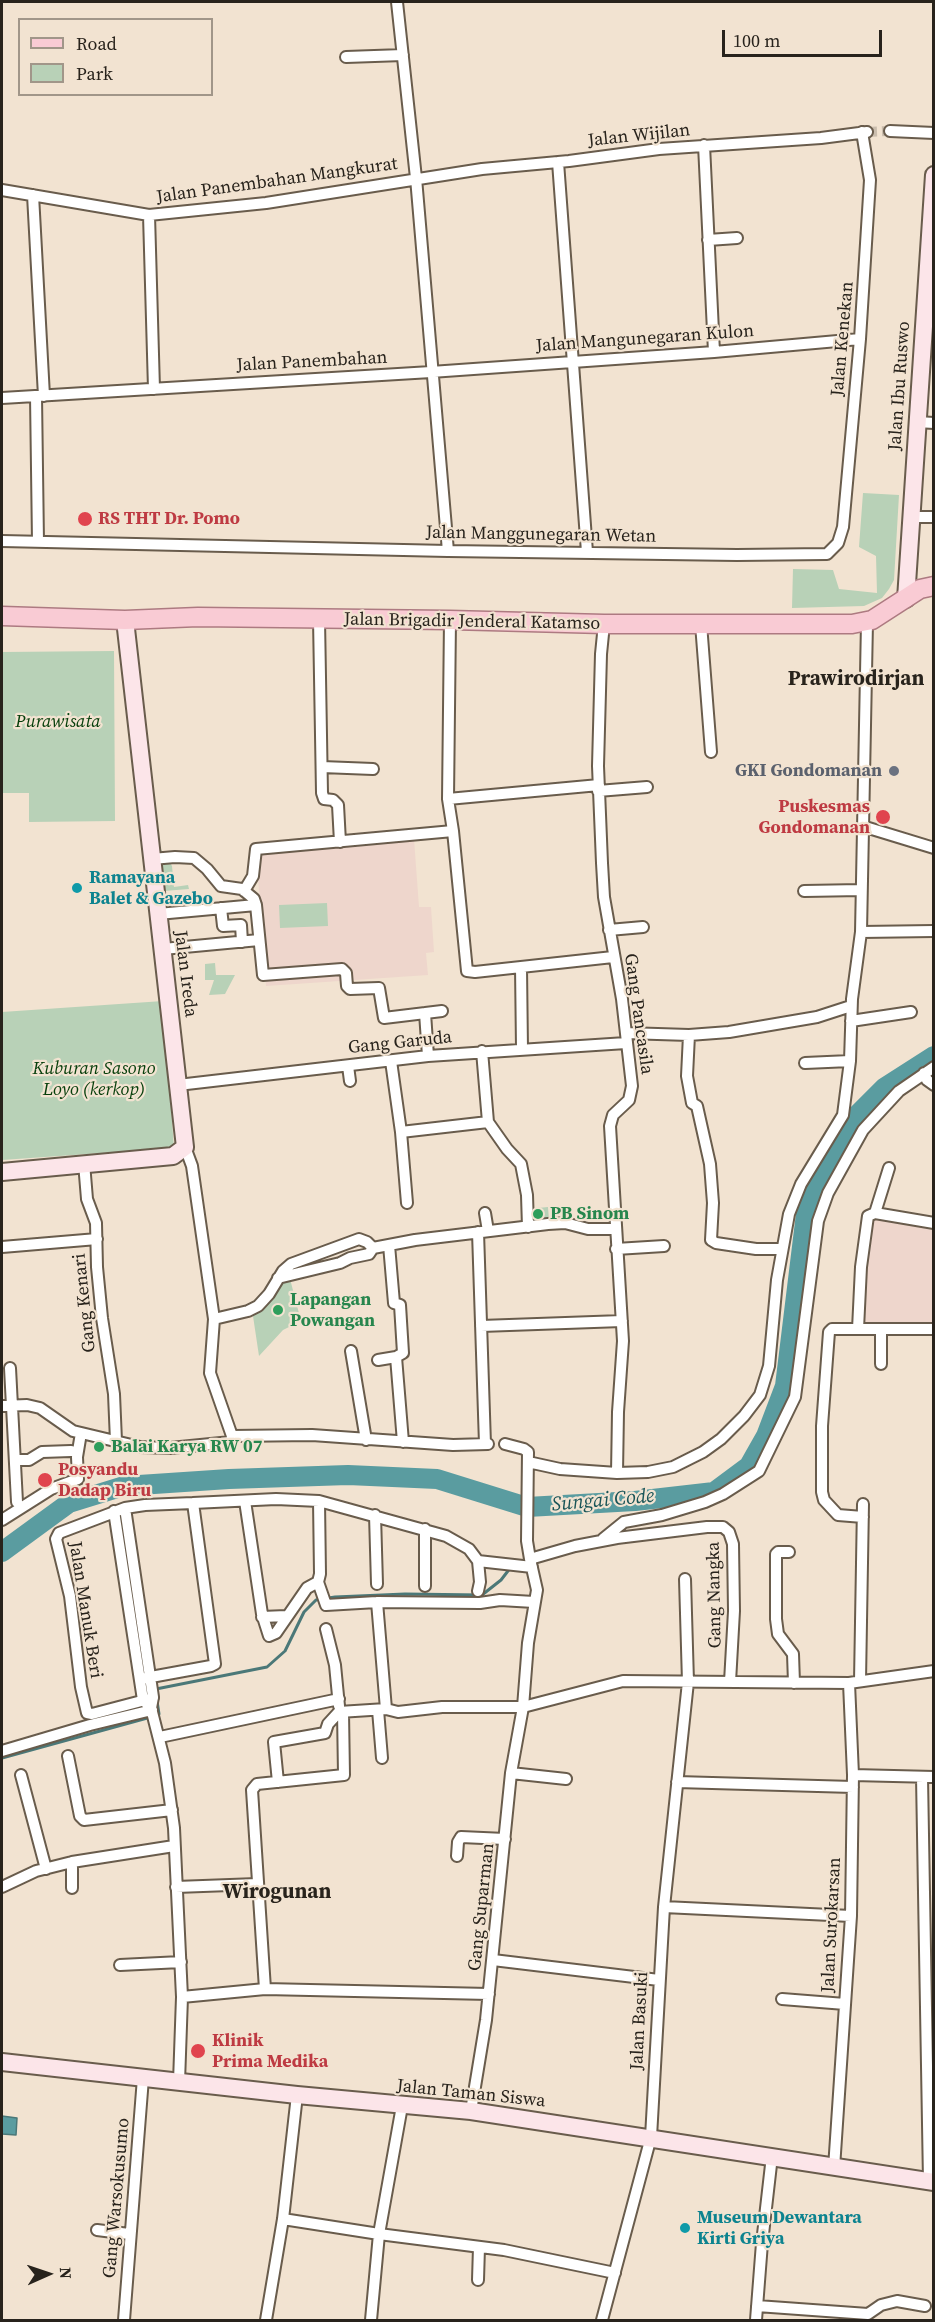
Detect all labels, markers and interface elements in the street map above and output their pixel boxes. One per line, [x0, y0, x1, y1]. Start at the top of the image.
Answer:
legend [18, 18, 213, 96]
scale bar [725, 18, 886, 56]
text: 100 m [733, 28, 780, 53]
text: Road [76, 31, 117, 56]
text: Park [76, 61, 113, 86]
street label: Jalan Wijilan [587, 120, 691, 152]
street label: Jalan Panembahan Mangkurat [155, 153, 399, 209]
street label: Jalan Kenekan [827, 281, 859, 397]
street label: Jalan Mangunegaran Kulon [535, 321, 755, 357]
street label: Jalan Ibu Ruswo [885, 321, 915, 451]
street label: Jalan Panembahan [236, 347, 388, 377]
place label: RS THT Dr. Pomo [98, 508, 240, 530]
marker: RS THT Dr. Pomo [76, 510, 94, 528]
street label: Jalan Manggunegaran Wetan [426, 522, 656, 548]
street label: Jalan Brigadir Jenderal Katamso [344, 609, 600, 635]
district label: Prawirodirjan [788, 667, 924, 693]
park label: Purawisata [15, 711, 101, 733]
place label: GKI Gondomanan [735, 760, 882, 782]
marker: GKI Gondomanan [887, 764, 901, 778]
place label: Puskesmas Gondomanan [758, 796, 870, 838]
marker: Puskesmas Gondomanan [874, 808, 892, 826]
place label: Ramayana Balet & Gazebo [89, 867, 213, 910]
marker: Ramayana Balet & Gazebo [70, 881, 84, 895]
street label: Jalan Ireda [169, 929, 201, 1019]
street label: Gang Pancasila [619, 952, 657, 1076]
street label: Gang Garuda [347, 1027, 453, 1059]
park label: Kuburan Sasono Loyo (kerkop) [32, 1058, 156, 1100]
place label: PB Sinom [550, 1203, 629, 1225]
marker: PB Sinom [531, 1207, 545, 1221]
street label: Gang Kenari [69, 1252, 101, 1354]
place label: Lapangan Powangan [290, 1289, 375, 1332]
marker: Lapangan Powangan [271, 1303, 285, 1317]
place label: Balai Karya RW 07 [111, 1436, 263, 1458]
marker: Balai Karya RW 07 [92, 1440, 106, 1454]
place label: Posyandu Dadap Biru [58, 1459, 151, 1502]
marker: Posyandu Dadap Biru [36, 1471, 54, 1489]
water label: Sungai Code [551, 1485, 655, 1517]
street label: Jalan Manuk Beri [63, 1540, 107, 1680]
street label: Gang Nangka [703, 1541, 727, 1649]
street label: Gang Suparman [465, 1842, 499, 1972]
street label: Jalan Surokarsan [818, 1857, 846, 1993]
district label: Wirogunan [223, 1880, 331, 1906]
street label: Jalan Basuki [627, 1971, 653, 2071]
place label: Klinik Prima Medika [212, 2030, 328, 2072]
marker: Klinik Prima Medika [189, 2042, 207, 2060]
street label: Jalan Taman Siswa [396, 2075, 546, 2113]
street label: Gang Warsokusumo [99, 2117, 135, 2279]
place label: Museum Dewantara Kirti Griya [697, 2207, 862, 2250]
marker: Museum Dewantara Kirti Griya [678, 2221, 692, 2235]
north arrow [18, 2244, 78, 2304]
text: N [55, 2267, 77, 2279]

